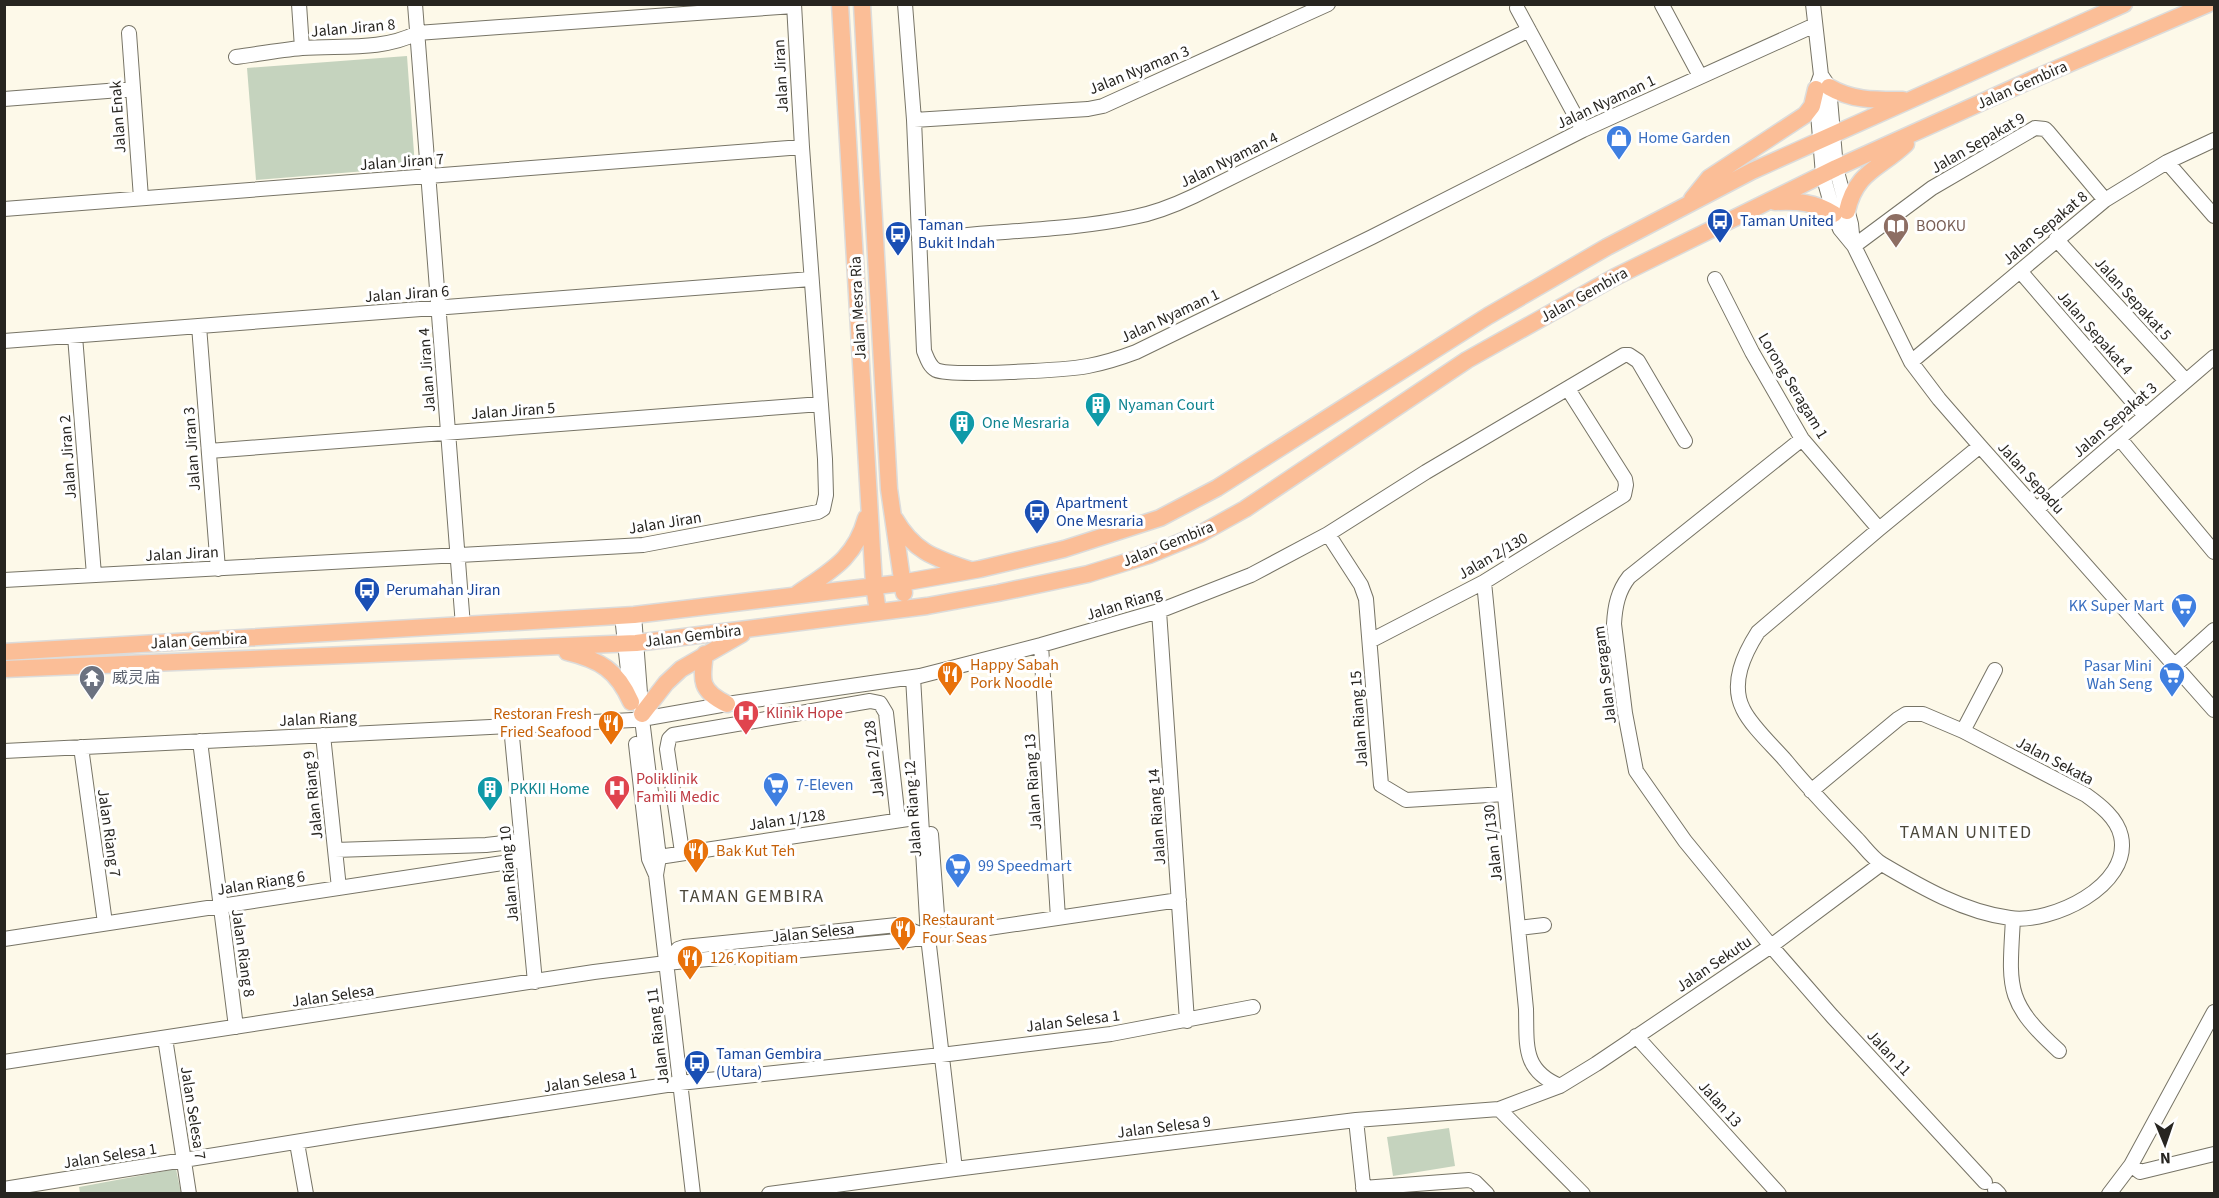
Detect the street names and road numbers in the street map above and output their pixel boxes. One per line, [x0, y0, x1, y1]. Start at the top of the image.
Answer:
street label: Jalan Jiran 8 [310, 13, 396, 43]
street label: Jalan Jiran [768, 39, 794, 113]
street label: Jalan Nyaman 3 [1085, 40, 1193, 100]
street label: Jalan Gembira [1973, 55, 2071, 115]
street label: Jalan Nyaman 1 [1553, 69, 1659, 135]
street label: Jalan Enak [104, 80, 132, 154]
street label: Jalan Sepakat 9 [1927, 107, 2029, 179]
street label: Jalan Nyaman 4 [1176, 127, 1282, 193]
street label: Jalan Jiran 7 [359, 148, 445, 176]
street label: Jalan Sepakat 8 [1998, 186, 2092, 270]
street label: Jalan Sepakat 5 [2090, 253, 2176, 345]
street label: Jalan Mesra Ria [844, 256, 872, 360]
street label: Jalan Gembira [1536, 262, 1632, 328]
street label: Jalan Jiran 6 [364, 280, 450, 308]
street label: Jalan Nyaman 1 [1117, 283, 1223, 349]
street label: Jalan Sepakat 4 [2052, 286, 2138, 380]
street label: Jalan Jiran 4 [413, 327, 441, 413]
street label: Lorong Seragam 1 [1753, 329, 1833, 443]
street label: Jalan Sepakat 3 [2068, 377, 2162, 463]
street label: Jalan Jiran 5 [470, 397, 556, 425]
street label: Jalan Jiran 3 [178, 406, 206, 492]
street label: Jalan Jiran 2 [54, 414, 82, 500]
street label: Jalan Sepadu [1993, 437, 2069, 519]
street label: Jalan Jiran [627, 506, 703, 540]
street label: Jalan Gembira [1119, 516, 1217, 572]
street label: Jalan 2/130 [1454, 527, 1532, 585]
street label: Jalan Jiran [145, 541, 219, 567]
street label: Jalan Riang [1084, 582, 1164, 626]
street label: Jalan Gembira [644, 619, 742, 653]
street label: Jalan Seragam [1588, 625, 1622, 725]
street label: Jalan Gembira [150, 627, 248, 655]
street label: Jalan Riang 15 [1345, 670, 1373, 768]
street label: Jalan Riang [279, 706, 357, 732]
street label: Jalan 2/128 [858, 719, 890, 799]
street label: Jalan Sekata [2012, 731, 2098, 791]
street label: Jalan Riang 13 [1019, 733, 1047, 831]
street label: Jalan Riang 9 [297, 750, 329, 840]
street label: Jalan Riang 12 [899, 760, 927, 858]
street label: Jalan Riang 14 [1143, 768, 1171, 866]
street label: Jalan Riang 7 [92, 787, 126, 879]
street label: Jalan 1/130 [1478, 803, 1508, 883]
street label: Jalan 1/128 [747, 804, 827, 836]
street label: Jalan Riang 10 [494, 825, 524, 923]
street label: Jalan Riang 6 [215, 865, 307, 901]
street label: Jalan Riang 8 [226, 907, 260, 999]
street label: Jalan Selesa [771, 918, 855, 948]
street label: Jalan Sekutu [1672, 931, 1756, 997]
street label: Jalan Selesa [290, 979, 376, 1013]
street label: Jalan Riang 11 [641, 987, 675, 1085]
street label: Jalan Selesa 1 [1025, 1004, 1121, 1038]
street label: Jalan 11 [1862, 1025, 1916, 1081]
street label: Jalan Selesa 1 [542, 1062, 638, 1098]
street label: Jalan Selesa 7 [175, 1065, 211, 1161]
street label: Jalan 13 [1693, 1076, 1747, 1132]
street label: Jalan Selesa 9 [1116, 1110, 1212, 1144]
street label: Jalan Selesa 1 [62, 1138, 158, 1174]

